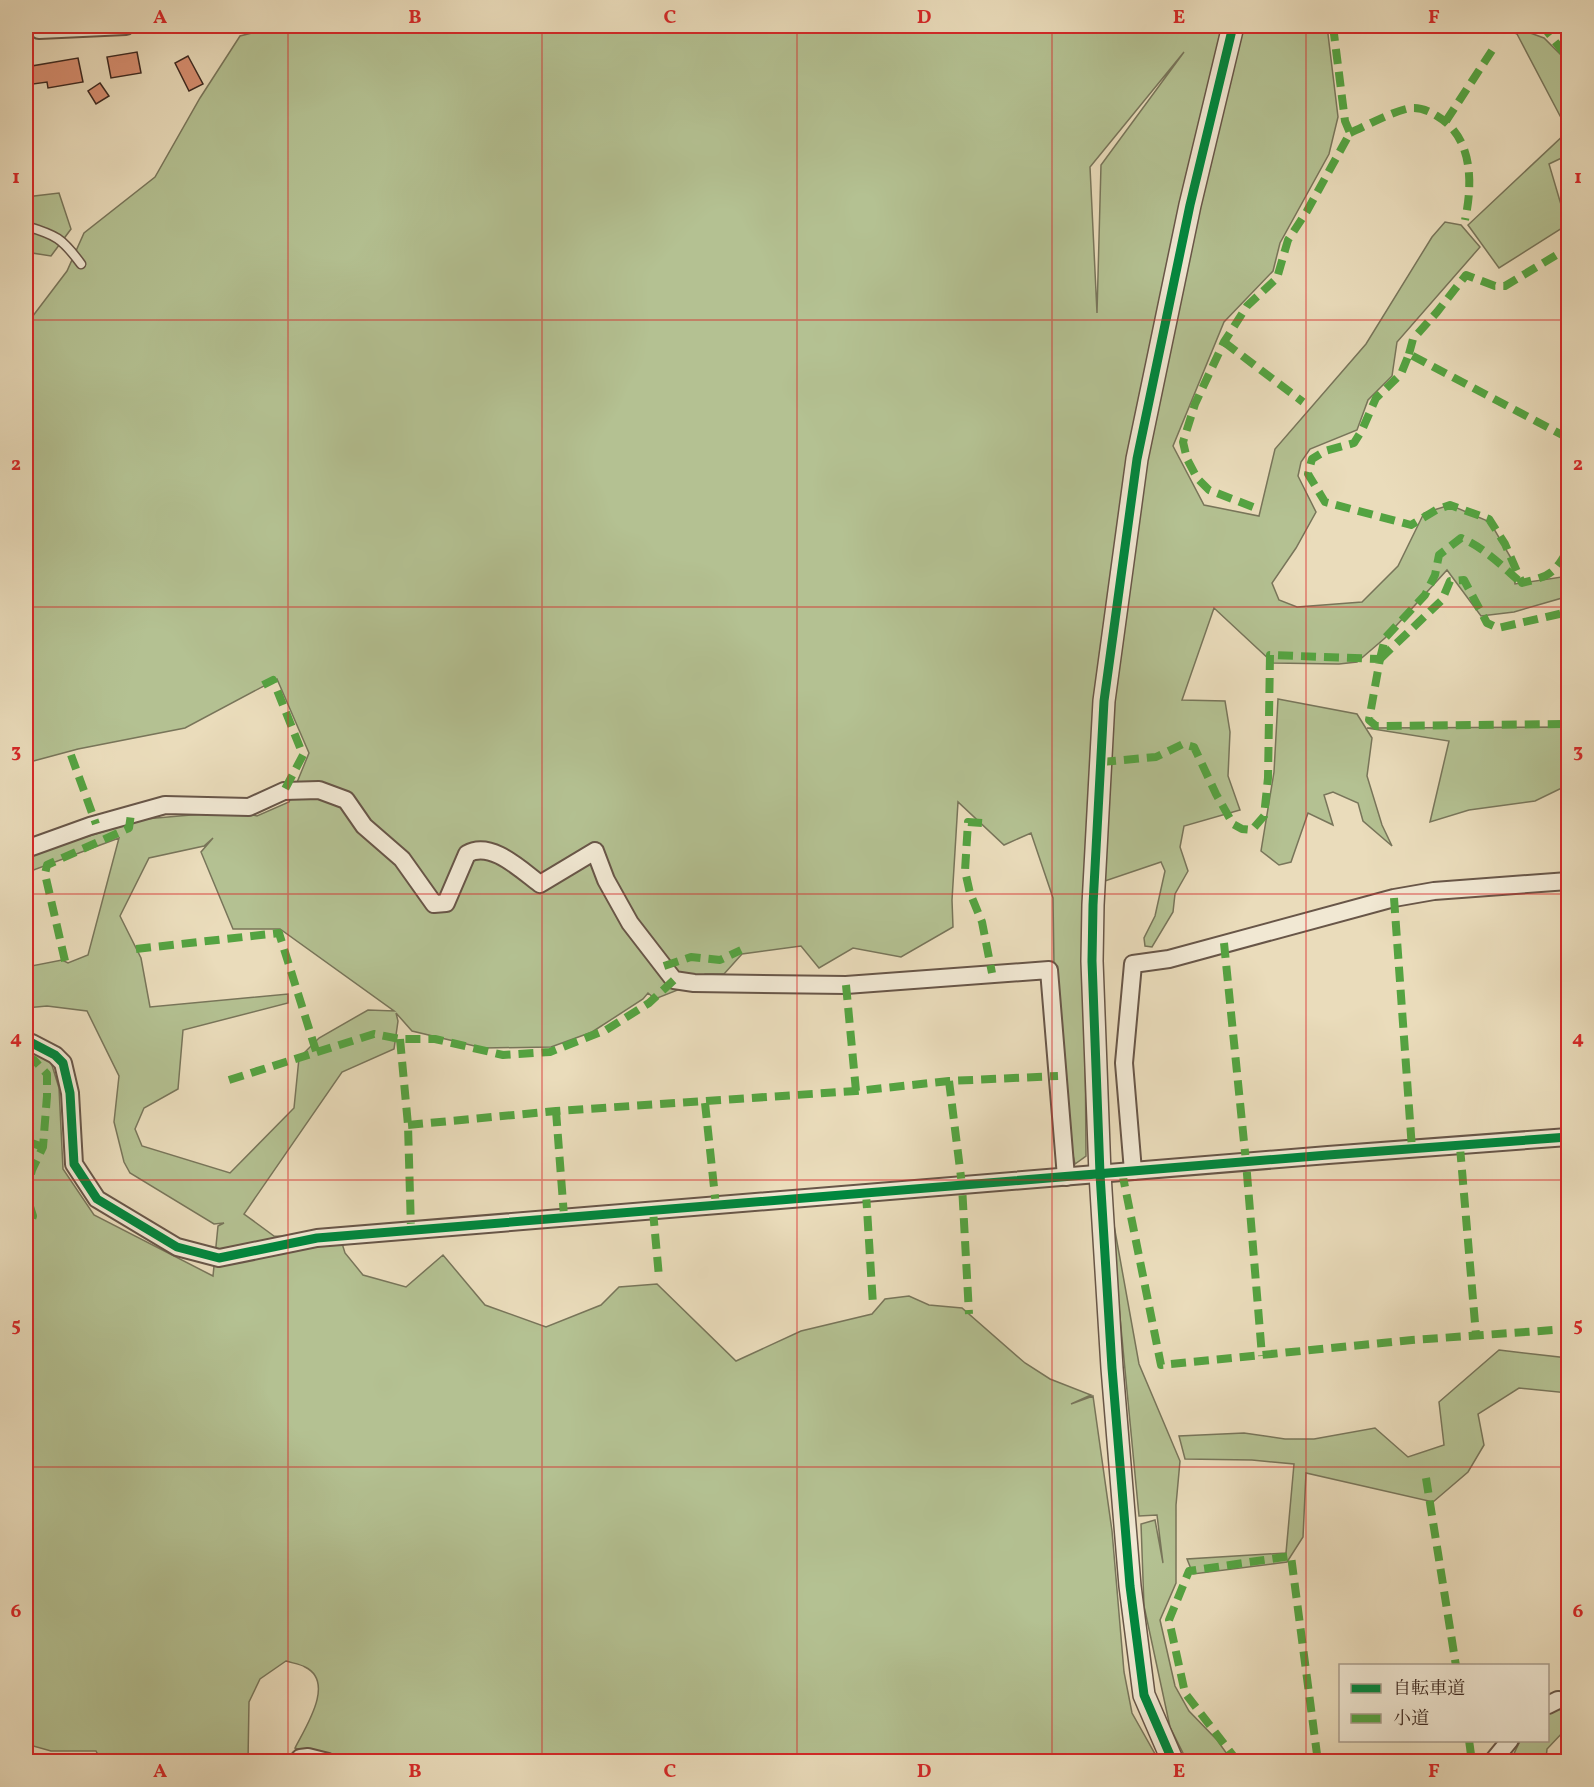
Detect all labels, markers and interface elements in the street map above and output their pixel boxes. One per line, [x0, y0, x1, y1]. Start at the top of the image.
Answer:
text: A [153, 4, 167, 32]
text: B [408, 4, 422, 32]
text: C [664, 4, 677, 32]
text: D [917, 4, 931, 32]
text: E [1173, 4, 1185, 32]
text: F [1428, 4, 1440, 32]
text: 1 [12, 164, 20, 192]
text: 1 [1574, 164, 1582, 192]
text: 2 [11, 451, 21, 479]
text: 2 [1573, 451, 1583, 479]
text: 3 [11, 738, 21, 766]
text: 3 [1573, 738, 1583, 766]
text: 4 [10, 1025, 22, 1053]
text: 4 [1572, 1025, 1584, 1053]
text: 5 [11, 1312, 21, 1340]
text: 5 [1573, 1312, 1583, 1340]
text: 6 [11, 1598, 22, 1626]
text: 6 [1573, 1598, 1584, 1626]
legend [1339, 1664, 1549, 1742]
text: 自転車道 [1393, 1677, 1465, 1702]
text: 小道 [1393, 1707, 1429, 1732]
text: A [153, 1758, 167, 1786]
text: B [408, 1758, 422, 1786]
text: C [664, 1758, 677, 1786]
text: D [917, 1758, 931, 1786]
text: E [1173, 1758, 1185, 1786]
text: F [1428, 1758, 1440, 1786]

